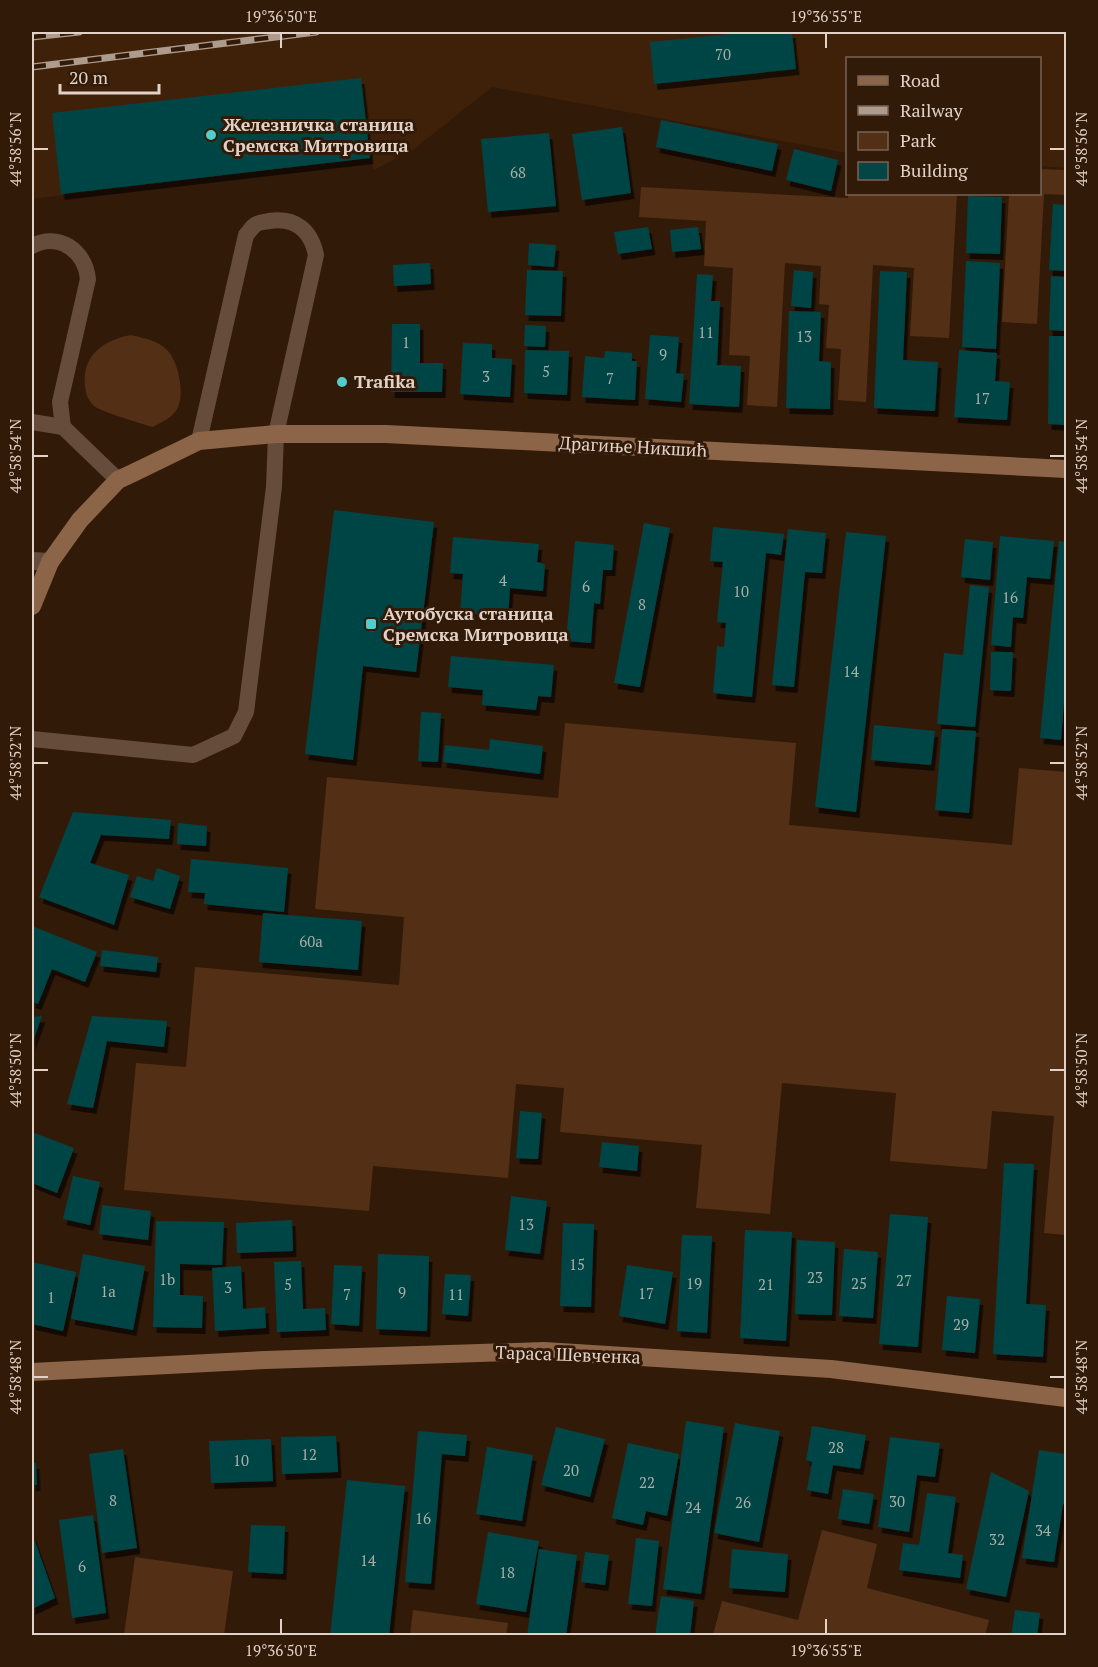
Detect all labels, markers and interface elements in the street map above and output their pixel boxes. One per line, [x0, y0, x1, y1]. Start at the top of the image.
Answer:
text: 19°36'50"E [245, 6, 317, 26]
text: 19°36'55"E [790, 6, 862, 26]
house number: 70 [715, 44, 731, 64]
scale bar [60, 57, 159, 95]
legend [846, 57, 1041, 195]
text: 20 m [69, 65, 109, 89]
text: Road [900, 68, 940, 92]
text: Railway [900, 98, 964, 122]
text: 44°58'56"N [5, 112, 25, 186]
place label: Железничка станица Сремска Митровица [223, 112, 414, 157]
text: 44°58'56"N [1071, 112, 1091, 186]
marker: Железничка станица Сремска Митровица [204, 128, 218, 142]
text: Park [900, 128, 937, 152]
text: Building [900, 158, 968, 182]
house number: 68 [510, 162, 526, 182]
house number: 11 [698, 322, 714, 342]
house number: 13 [796, 326, 812, 346]
house number: 1 [402, 332, 410, 352]
house number: 9 [659, 344, 667, 364]
house number: 5 [542, 361, 550, 381]
house number: 3 [482, 366, 490, 386]
house number: 7 [606, 368, 614, 388]
place label: Trafika [354, 369, 416, 393]
marker: Trafika [335, 375, 349, 389]
house number: 17 [974, 388, 990, 408]
text: 44°58'54"N [5, 419, 25, 493]
text: 44°58'54"N [1071, 419, 1091, 493]
street label: Драгиње Никшић [558, 430, 708, 462]
house number: 4 [499, 570, 507, 590]
house number: 6 [582, 576, 590, 596]
house number: 10 [733, 581, 749, 601]
house number: 16 [1002, 587, 1018, 607]
house number: 8 [638, 594, 646, 614]
place label: Аутобуска станица Сремска Митровица [383, 601, 569, 646]
marker: Аутобуска станица Сремска Митровица [364, 617, 378, 631]
house number: 14 [843, 661, 859, 681]
text: 44°58'52"N [5, 726, 25, 800]
text: 44°58'52"N [1071, 726, 1091, 800]
house number: 60a [299, 931, 323, 951]
text: 44°58'50"N [5, 1033, 25, 1107]
text: 44°58'50"N [1071, 1033, 1091, 1107]
house number: 13 [518, 1214, 534, 1234]
house number: 15 [569, 1254, 585, 1274]
house number: 23 [807, 1267, 823, 1287]
house number: 1b [159, 1269, 175, 1289]
house number: 27 [896, 1270, 912, 1290]
house number: 19 [686, 1273, 702, 1293]
house number: 25 [851, 1273, 867, 1293]
house number: 5 [284, 1274, 292, 1294]
house number: 21 [758, 1274, 774, 1294]
house number: 3 [224, 1277, 232, 1297]
house number: 1a [100, 1281, 116, 1301]
house number: 9 [398, 1282, 406, 1302]
house number: 17 [638, 1283, 654, 1303]
house number: 7 [343, 1284, 351, 1304]
house number: 11 [448, 1284, 464, 1304]
house number: 1 [47, 1287, 55, 1307]
house number: 29 [953, 1314, 969, 1334]
street label: Тараса Шевченка [495, 1339, 641, 1369]
text: 44°58'48"N [5, 1340, 25, 1414]
text: 44°58'48"N [1071, 1340, 1091, 1414]
house number: 28 [828, 1437, 844, 1457]
house number: 12 [301, 1444, 317, 1464]
house number: 10 [233, 1450, 249, 1470]
house number: 20 [563, 1460, 579, 1480]
house number: 22 [639, 1472, 655, 1492]
house number: 8 [109, 1490, 117, 1510]
house number: 30 [889, 1491, 905, 1511]
house number: 26 [735, 1492, 751, 1512]
house number: 24 [685, 1497, 701, 1517]
house number: 16 [415, 1508, 431, 1528]
house number: 34 [1035, 1520, 1051, 1540]
house number: 32 [989, 1529, 1005, 1549]
house number: 14 [360, 1550, 376, 1570]
house number: 6 [78, 1556, 86, 1576]
house number: 18 [499, 1562, 515, 1582]
text: 19°36'50"E [245, 1640, 317, 1660]
text: 19°36'55"E [790, 1640, 862, 1660]

